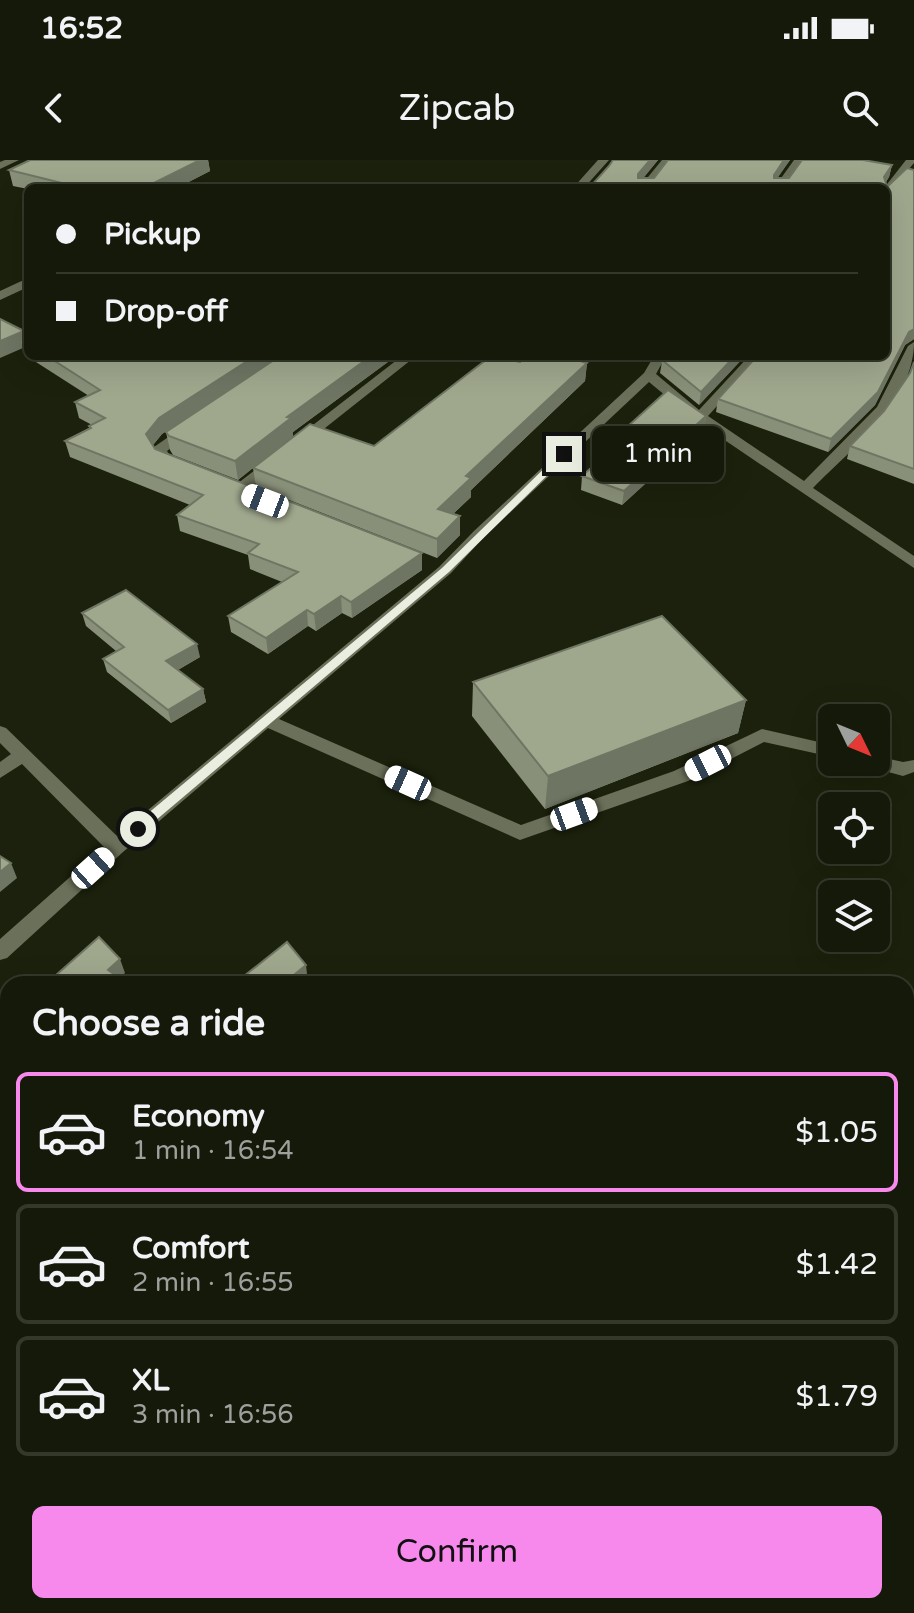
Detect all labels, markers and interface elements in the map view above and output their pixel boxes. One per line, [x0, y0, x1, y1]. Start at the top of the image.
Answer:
text: 16:52 [40, 10, 123, 47]
icon: back [32, 86, 76, 130]
icon: search [838, 86, 882, 130]
text: Zipcab [399, 87, 515, 130]
text: Pickup [104, 216, 201, 253]
text: Drop-off [104, 293, 228, 330]
callout: 1 min [592, 426, 724, 482]
route end [546, 436, 582, 472]
text: 1 min [623, 438, 693, 469]
car [238, 481, 292, 521]
north arrow [818, 704, 890, 776]
map controls [818, 704, 890, 952]
car [681, 741, 735, 785]
car [381, 762, 435, 804]
button: locate [818, 792, 890, 864]
car [547, 795, 601, 833]
route start [120, 811, 156, 847]
car [67, 843, 119, 893]
button: layers [818, 880, 890, 952]
text: Choose a ride [32, 1002, 265, 1045]
icon: car [36, 1096, 108, 1168]
text: Economy [132, 1098, 265, 1135]
text: $1.05 [795, 1114, 878, 1151]
text: 1 min · 16:54 [132, 1135, 294, 1166]
icon: car [36, 1228, 108, 1300]
text: Comfort [132, 1230, 250, 1267]
text: $1.42 [796, 1246, 878, 1283]
text: 2 min · 16:55 [132, 1267, 294, 1298]
icon: car [36, 1360, 108, 1432]
text: XL [132, 1362, 169, 1399]
text: $1.79 [796, 1378, 878, 1415]
text: 3 min · 16:56 [132, 1399, 294, 1430]
button: Confirm [32, 1506, 882, 1598]

